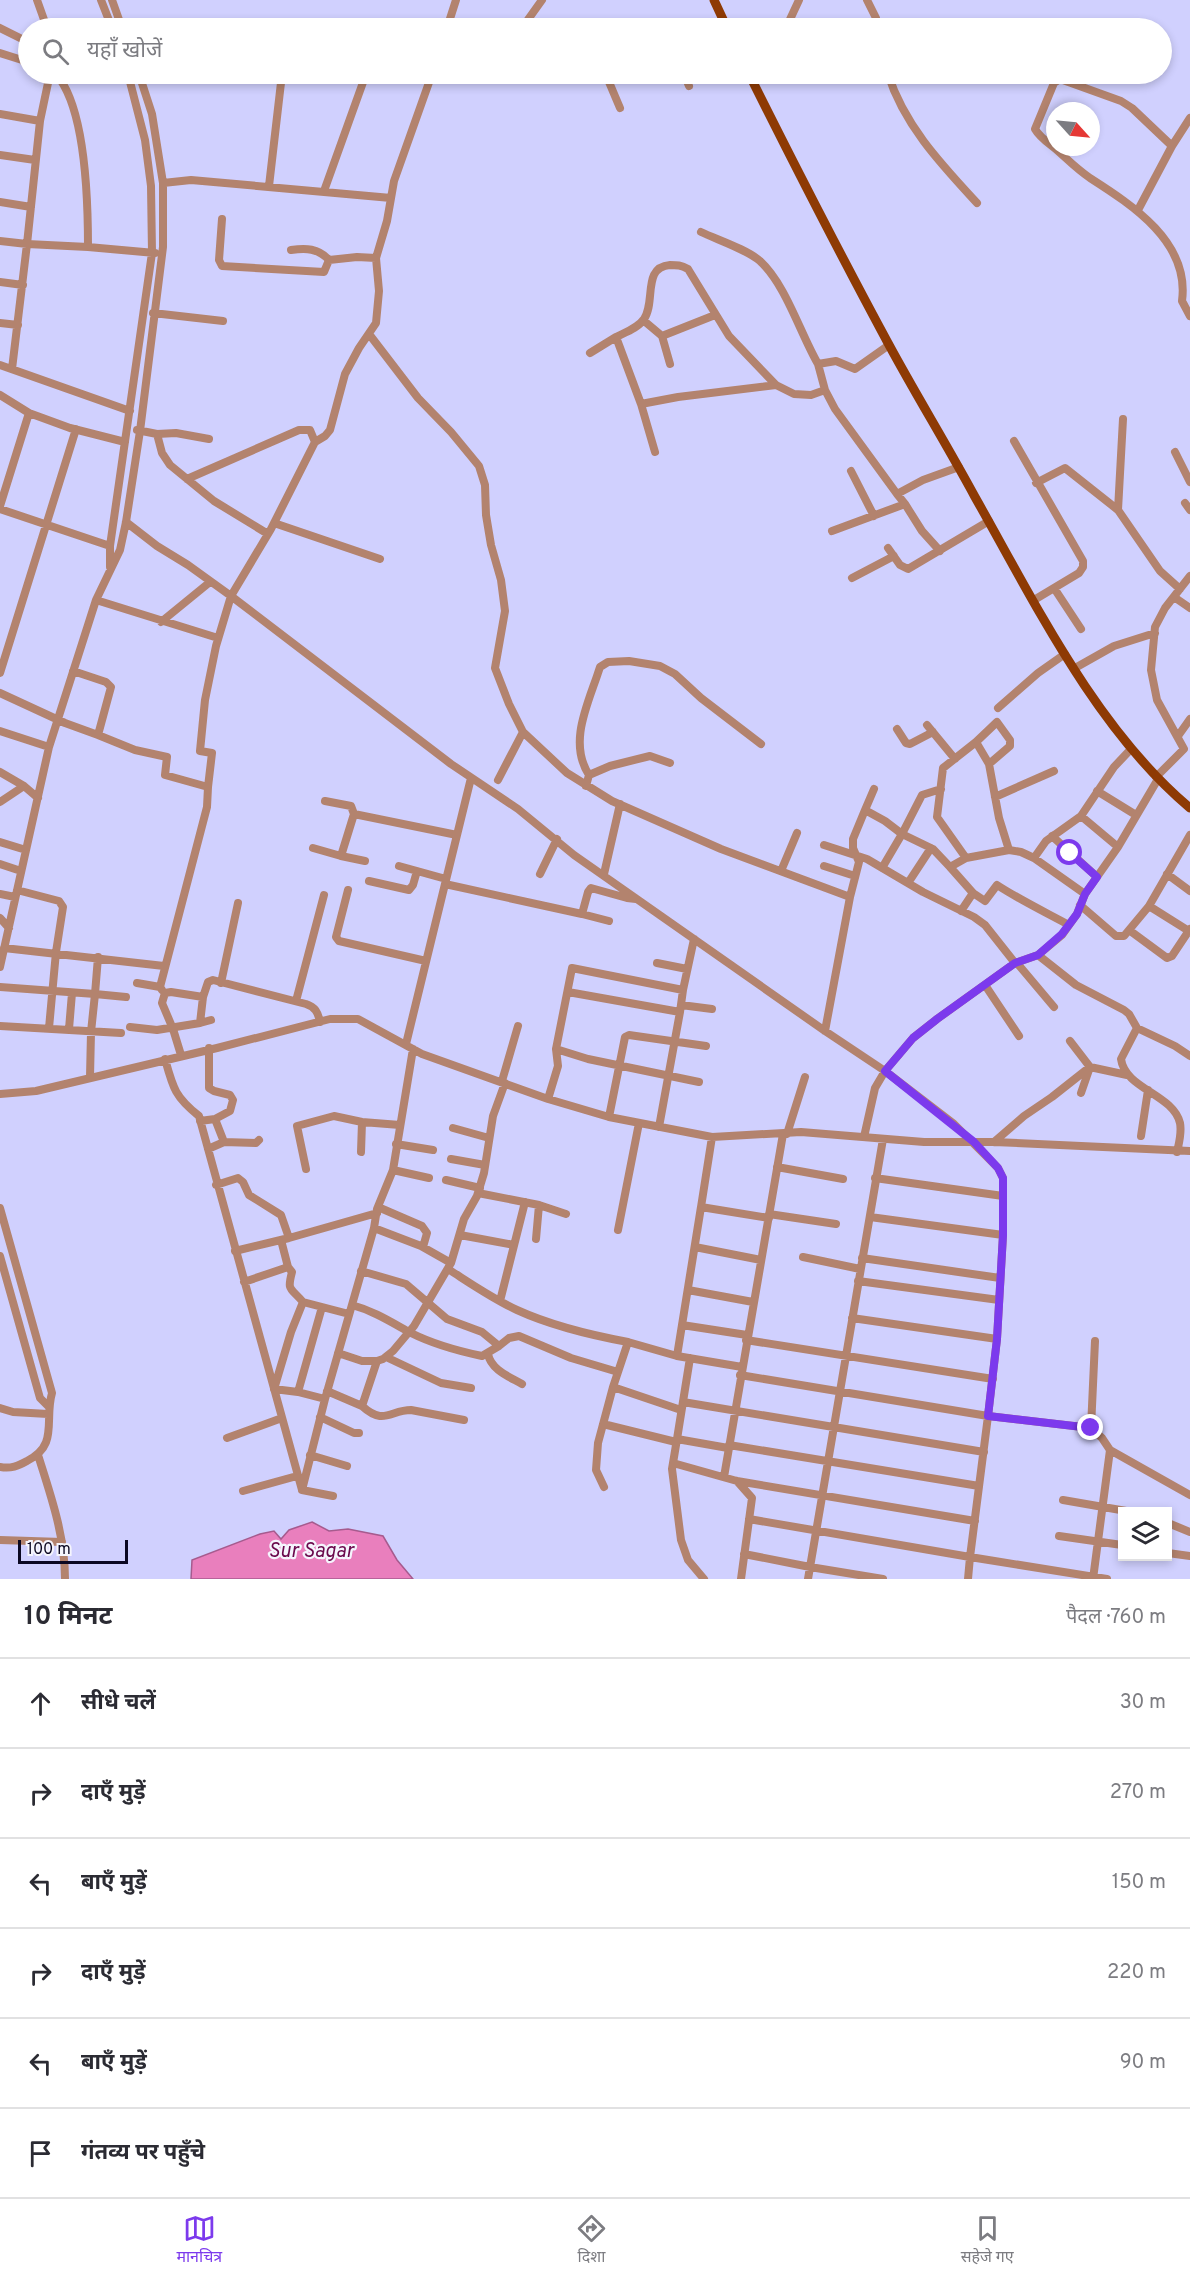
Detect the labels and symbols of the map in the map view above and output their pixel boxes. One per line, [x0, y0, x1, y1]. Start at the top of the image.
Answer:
north arrow [1046, 102, 1100, 156]
route start [1056, 839, 1082, 865]
route end [1077, 1414, 1103, 1440]
scale bar [18, 1537, 128, 1564]
water label: Sur Sagar [268, 1539, 355, 1565]

